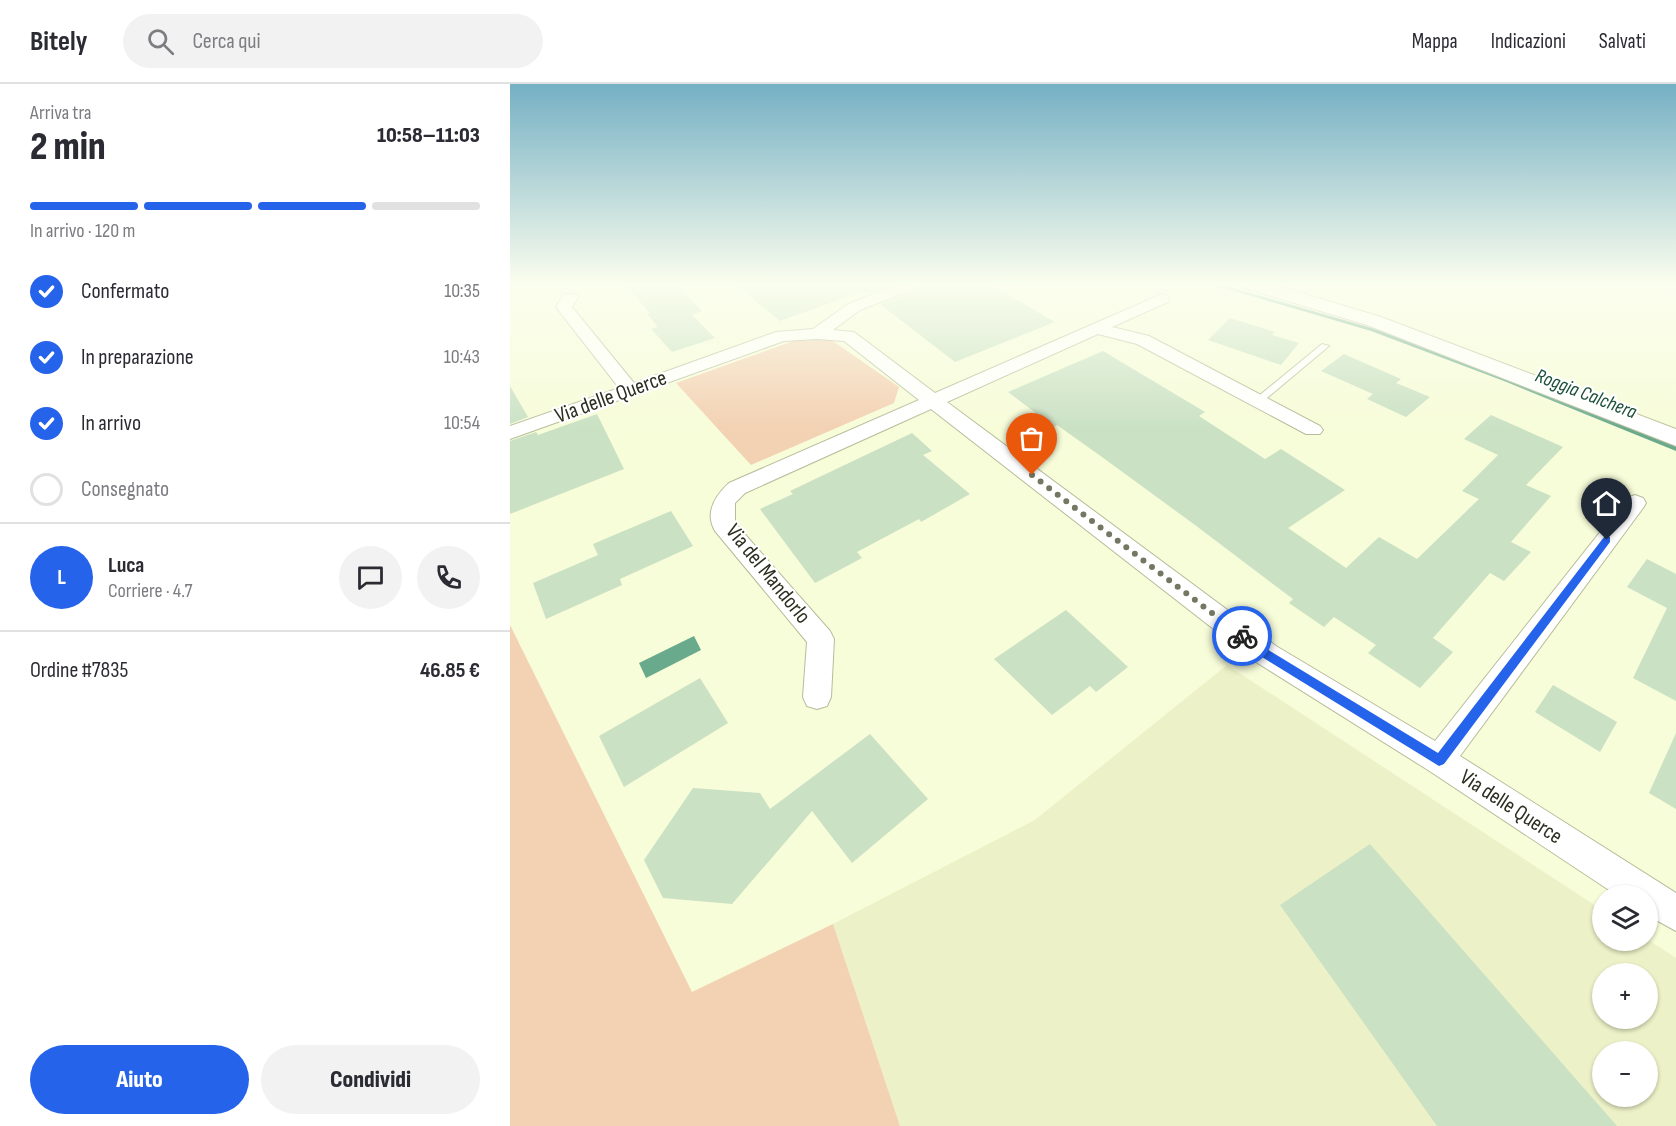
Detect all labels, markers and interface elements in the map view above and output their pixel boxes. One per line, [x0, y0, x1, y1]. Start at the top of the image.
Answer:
search box [123, 14, 543, 68]
text: Bitely [30, 25, 87, 58]
icon: search [144, 25, 177, 58]
text: Cerca qui [192, 28, 261, 55]
text: Mappa [1412, 29, 1458, 54]
text: Indicazioni [1491, 29, 1566, 54]
text: Salvati [1599, 29, 1646, 54]
text: Arriva tra [30, 101, 92, 125]
text: 10:58–11:03 [377, 122, 480, 149]
text: 2 min [30, 124, 106, 171]
text: In arrivo · 120 m [30, 219, 135, 243]
icon: check [30, 275, 63, 308]
text: Confermato [81, 278, 169, 305]
text: 10:35 [444, 279, 480, 303]
icon: check [30, 341, 63, 374]
text: In preparazione [81, 344, 194, 371]
text: 10:43 [444, 345, 480, 369]
street label: Via delle Querce [551, 364, 671, 430]
water label: Roggia Calchera [1532, 364, 1640, 424]
icon: check [30, 407, 63, 440]
text: In arrivo [81, 410, 141, 437]
text: 10:54 [444, 411, 480, 435]
pin [1006, 413, 1057, 475]
icon: bag [1015, 422, 1048, 455]
text: Consegnato [81, 476, 169, 503]
pin [1581, 478, 1632, 540]
icon: home [1590, 487, 1623, 520]
street label: Via del Mandorlo [720, 519, 816, 629]
button: chat [339, 546, 402, 609]
button: phone [417, 546, 480, 609]
text: Luca [108, 552, 144, 579]
text: L [57, 564, 66, 591]
text: Corriere · 4.7 [108, 579, 192, 603]
courier [1212, 606, 1272, 666]
icon: bike [1226, 620, 1259, 653]
text: Ordine #7835 [30, 657, 128, 684]
text: 46.85 € [420, 657, 480, 684]
street label: Via delle Querce [1455, 764, 1567, 850]
map controls [1592, 885, 1658, 1107]
button: layers [1592, 885, 1658, 951]
button: + [1592, 963, 1658, 1029]
button: − [1592, 1041, 1658, 1107]
button: Aiuto [30, 1045, 249, 1114]
button: Condividi [261, 1045, 480, 1114]

